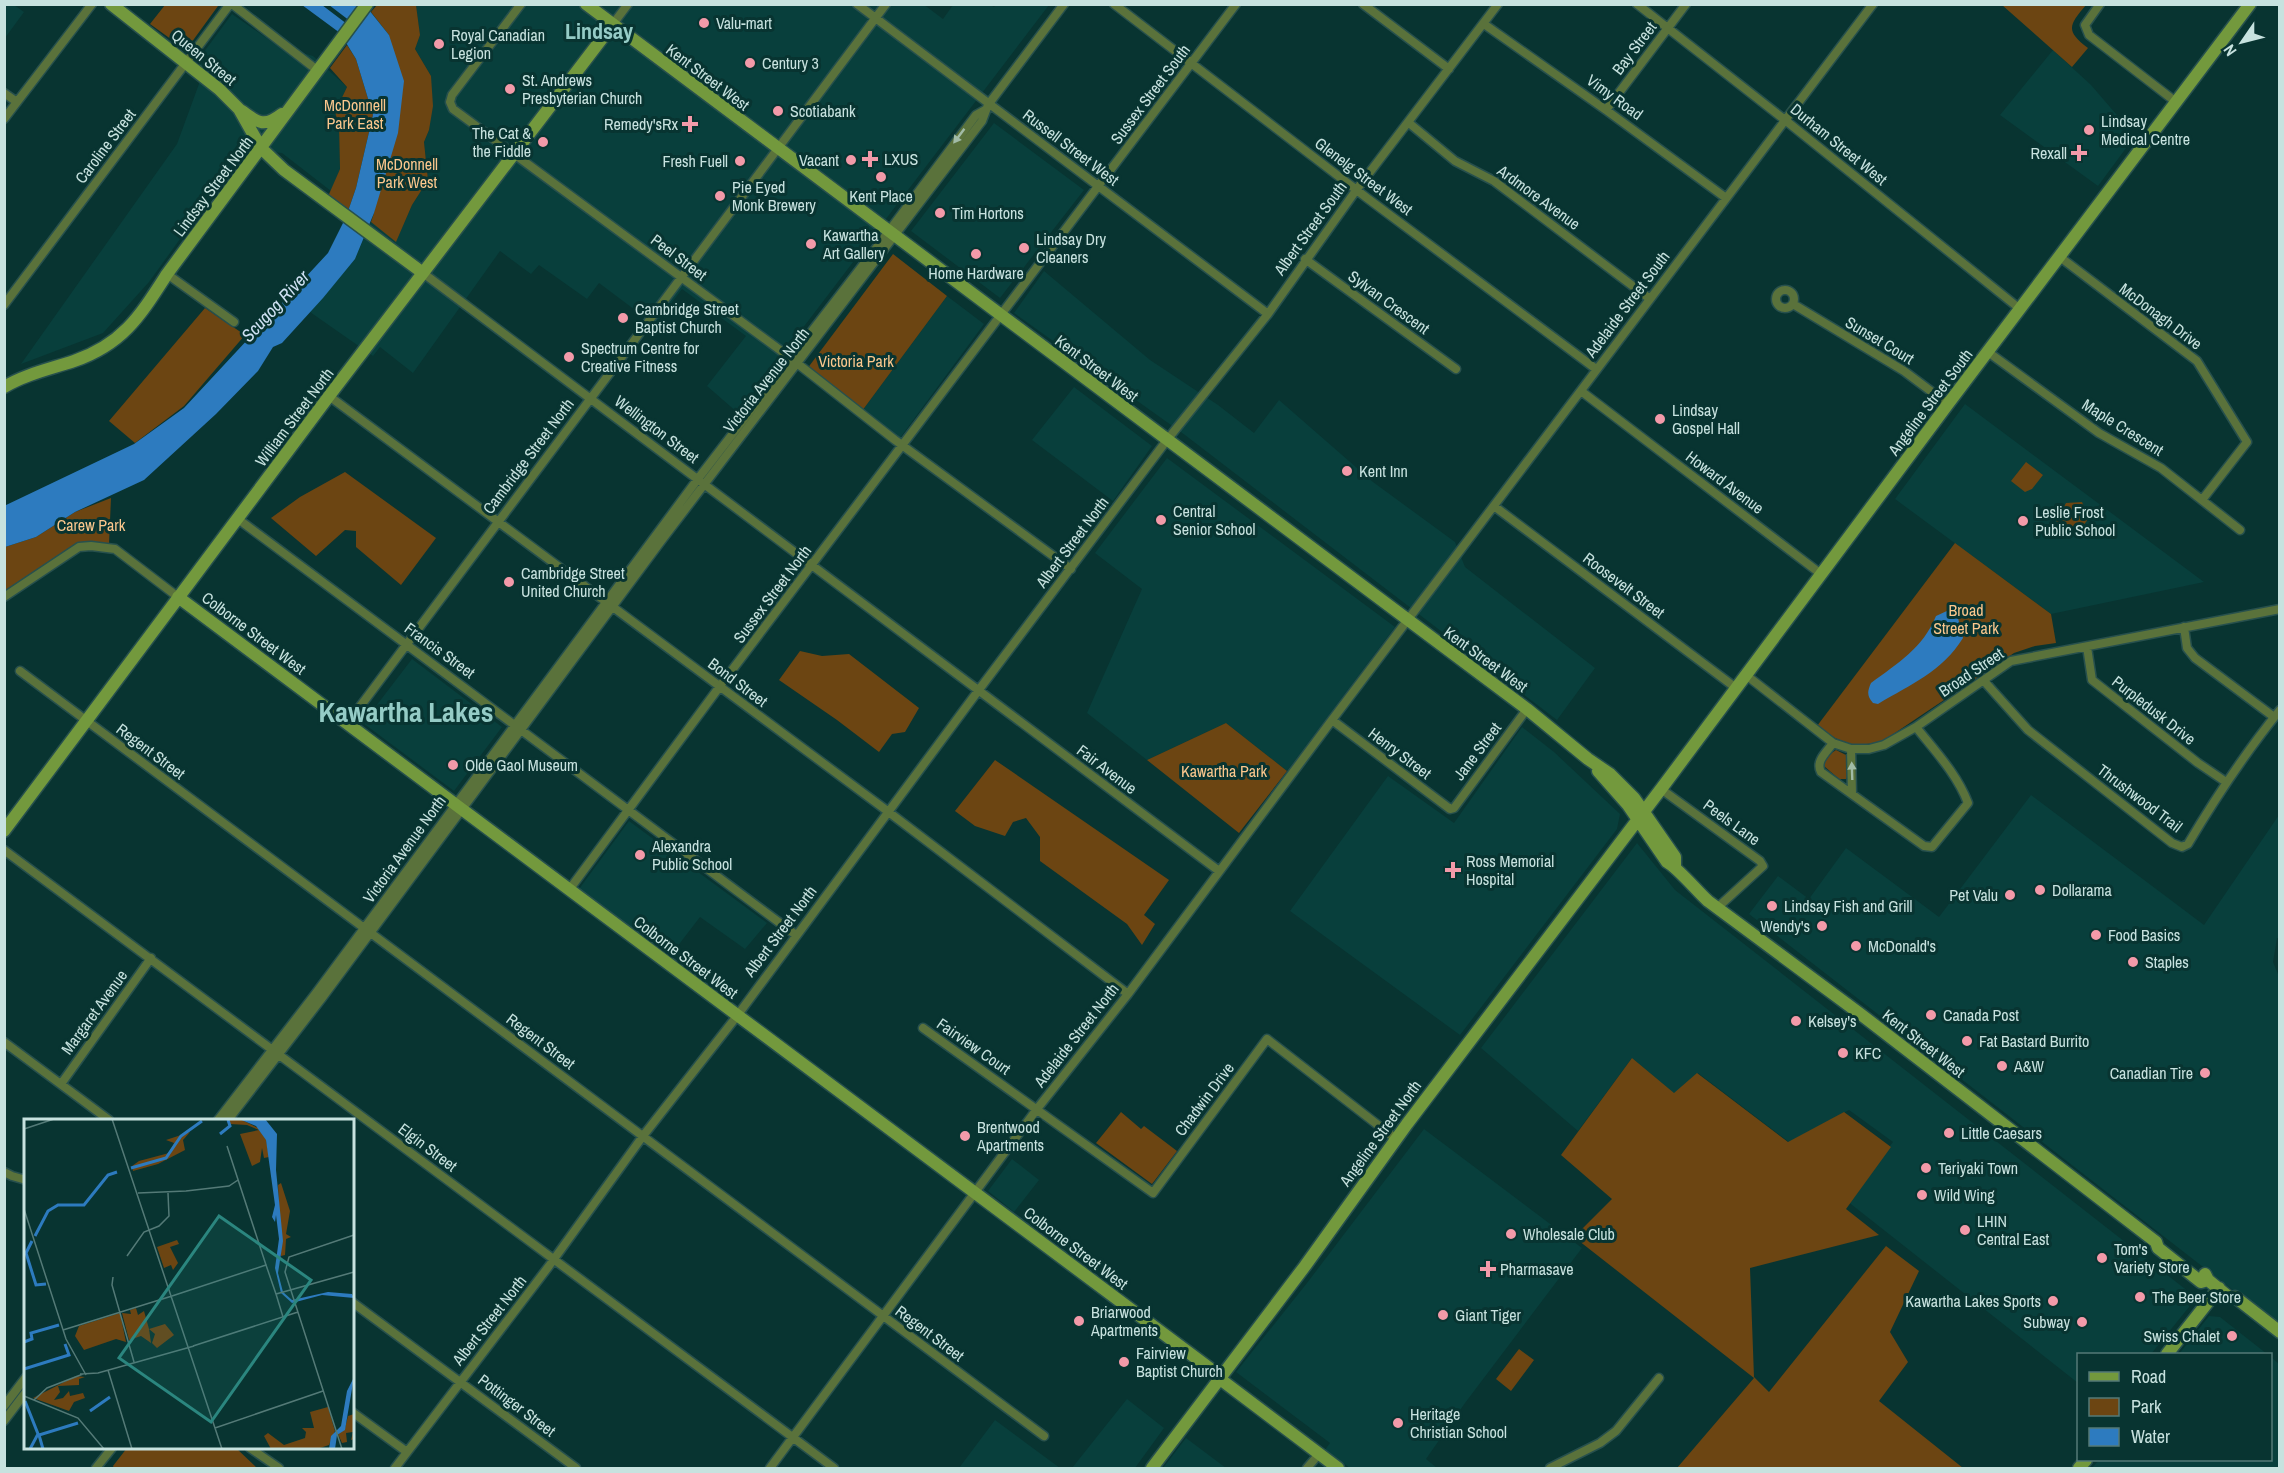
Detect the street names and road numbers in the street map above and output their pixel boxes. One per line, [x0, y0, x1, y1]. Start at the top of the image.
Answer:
street label: Bay Street [1607, 17, 1661, 79]
street label: Queen Street [167, 24, 242, 90]
street label: Kent Street West [662, 38, 754, 116]
street label: Sussex Street South [1105, 40, 1195, 148]
street label: Vimy Road [1582, 69, 1648, 125]
street label: Durham Street West [1786, 98, 1892, 190]
street label: Caroline Street [70, 104, 141, 188]
street label: Russell Street West [1018, 104, 1124, 191]
street label: Lindsay Street North [168, 131, 258, 241]
street label: Glenelg Street West [1311, 132, 1418, 220]
street label: Ardmore Avenue [1492, 159, 1585, 235]
street label: Albert Street South [1268, 177, 1351, 280]
street label: Peel Street [646, 229, 712, 286]
street label: Adelaide Street South [1579, 246, 1674, 363]
street label: Sylvan Crescent [1344, 265, 1434, 339]
street label: McDonagh Drive [2115, 278, 2207, 354]
street label: Sunset Court [1842, 311, 1919, 369]
street label: Victoria Avenue North [718, 323, 814, 437]
street label: Kent Street West [1051, 329, 1143, 407]
street label: Angeline Street South [1882, 344, 1977, 461]
street label: William Street North [250, 363, 338, 471]
street label: Wellington Street [610, 390, 704, 468]
street label: Maple Crescent [2078, 393, 2168, 461]
street label: Cambridge Street North [477, 394, 579, 518]
street label: Howard Avenue [1681, 445, 1769, 519]
street label: Albert Street North [1030, 492, 1113, 593]
street label: Sussex Street North [728, 540, 816, 648]
street label: Roosevelt Street [1579, 547, 1670, 623]
street label: Colborne Street West [197, 587, 311, 680]
street label: Francis Street [400, 617, 480, 683]
street label: Kent Street West [1440, 621, 1533, 697]
street label: Broad Street [1934, 642, 2008, 702]
street label: Bond Street [704, 652, 773, 712]
street label: Purpledusk Drive [2108, 670, 2200, 750]
street label: Jane Street [1448, 717, 1506, 784]
street label: Regent Street [112, 718, 190, 784]
street label: Henry Street [1364, 722, 1436, 784]
street label: Fair Avenue [1072, 739, 1142, 799]
street label: Thrushwood Trail [2093, 759, 2187, 837]
street label: Victoria Avenue North [358, 791, 450, 907]
street label: Peels Lane [1699, 794, 1765, 850]
street label: Albert Street North [738, 881, 821, 982]
street label: Colborne Street West [629, 911, 743, 1004]
street label: Margaret Avenue [56, 965, 132, 1059]
street label: Adelaide Street North [1028, 979, 1124, 1092]
street label: Kent Street West [1878, 1004, 1970, 1082]
street label: Regent Street [502, 1008, 580, 1074]
street label: Fairview Court [933, 1012, 1016, 1080]
street label: Chadwin Drive [1169, 1058, 1239, 1140]
street label: Angeline Street North [1333, 1075, 1426, 1191]
street label: Elgin Street [394, 1118, 462, 1177]
street label: Colborne Street West [1019, 1202, 1133, 1295]
street label: Albert Street North [446, 1270, 531, 1370]
street label: Regent Street [891, 1300, 969, 1366]
street label: Pottinger Street [474, 1369, 561, 1442]

